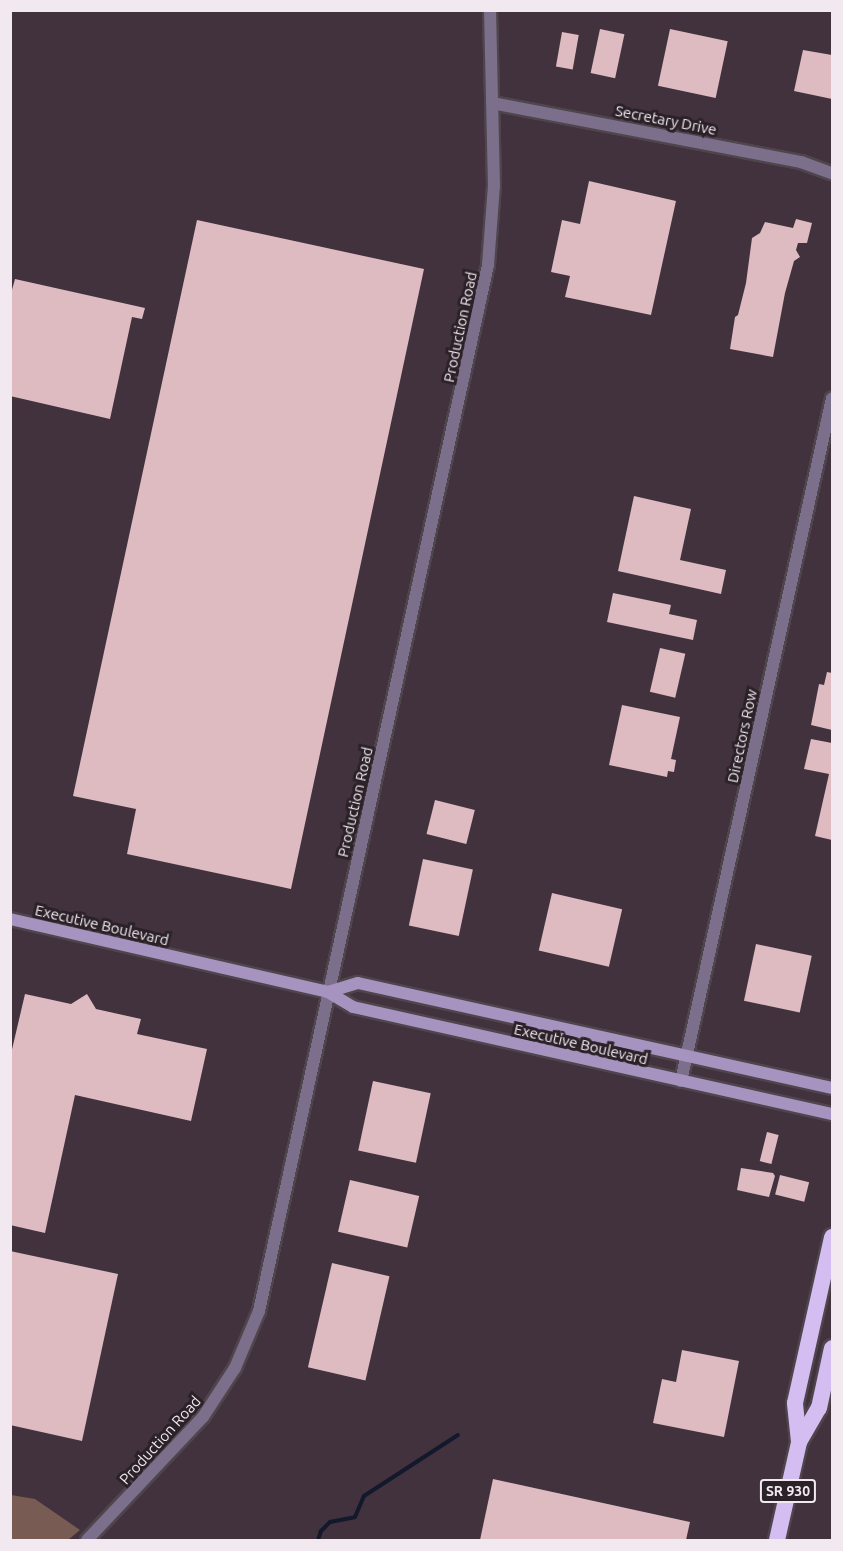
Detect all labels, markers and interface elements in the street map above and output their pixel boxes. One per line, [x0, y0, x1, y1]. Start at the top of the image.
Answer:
street label: Secretary Drive [614, 101, 718, 139]
street label: Production Road [439, 270, 481, 384]
street label: Directors Row [723, 688, 761, 784]
street label: Production Road [334, 745, 376, 859]
street label: Executive Boulevard [33, 901, 171, 949]
street label: Executive Boulevard [512, 1020, 650, 1068]
street label: Production Road [116, 1392, 204, 1488]
road number: SR 930 [760, 1480, 816, 1502]

